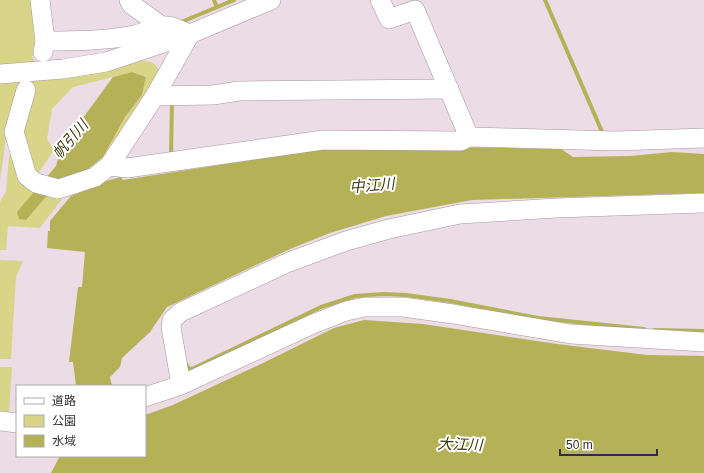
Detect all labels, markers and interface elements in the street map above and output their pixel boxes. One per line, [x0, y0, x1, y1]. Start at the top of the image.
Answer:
water label: 帆引川 [49, 115, 92, 162]
water label: 中江川 [349, 174, 397, 195]
legend [16, 385, 146, 457]
text: 道路 [52, 394, 76, 408]
text: 公園 [52, 414, 76, 428]
scale bar [560, 431, 657, 457]
text: 水域 [52, 434, 76, 448]
water label: 大江川 [437, 435, 485, 453]
text: 50 m [566, 438, 593, 452]

